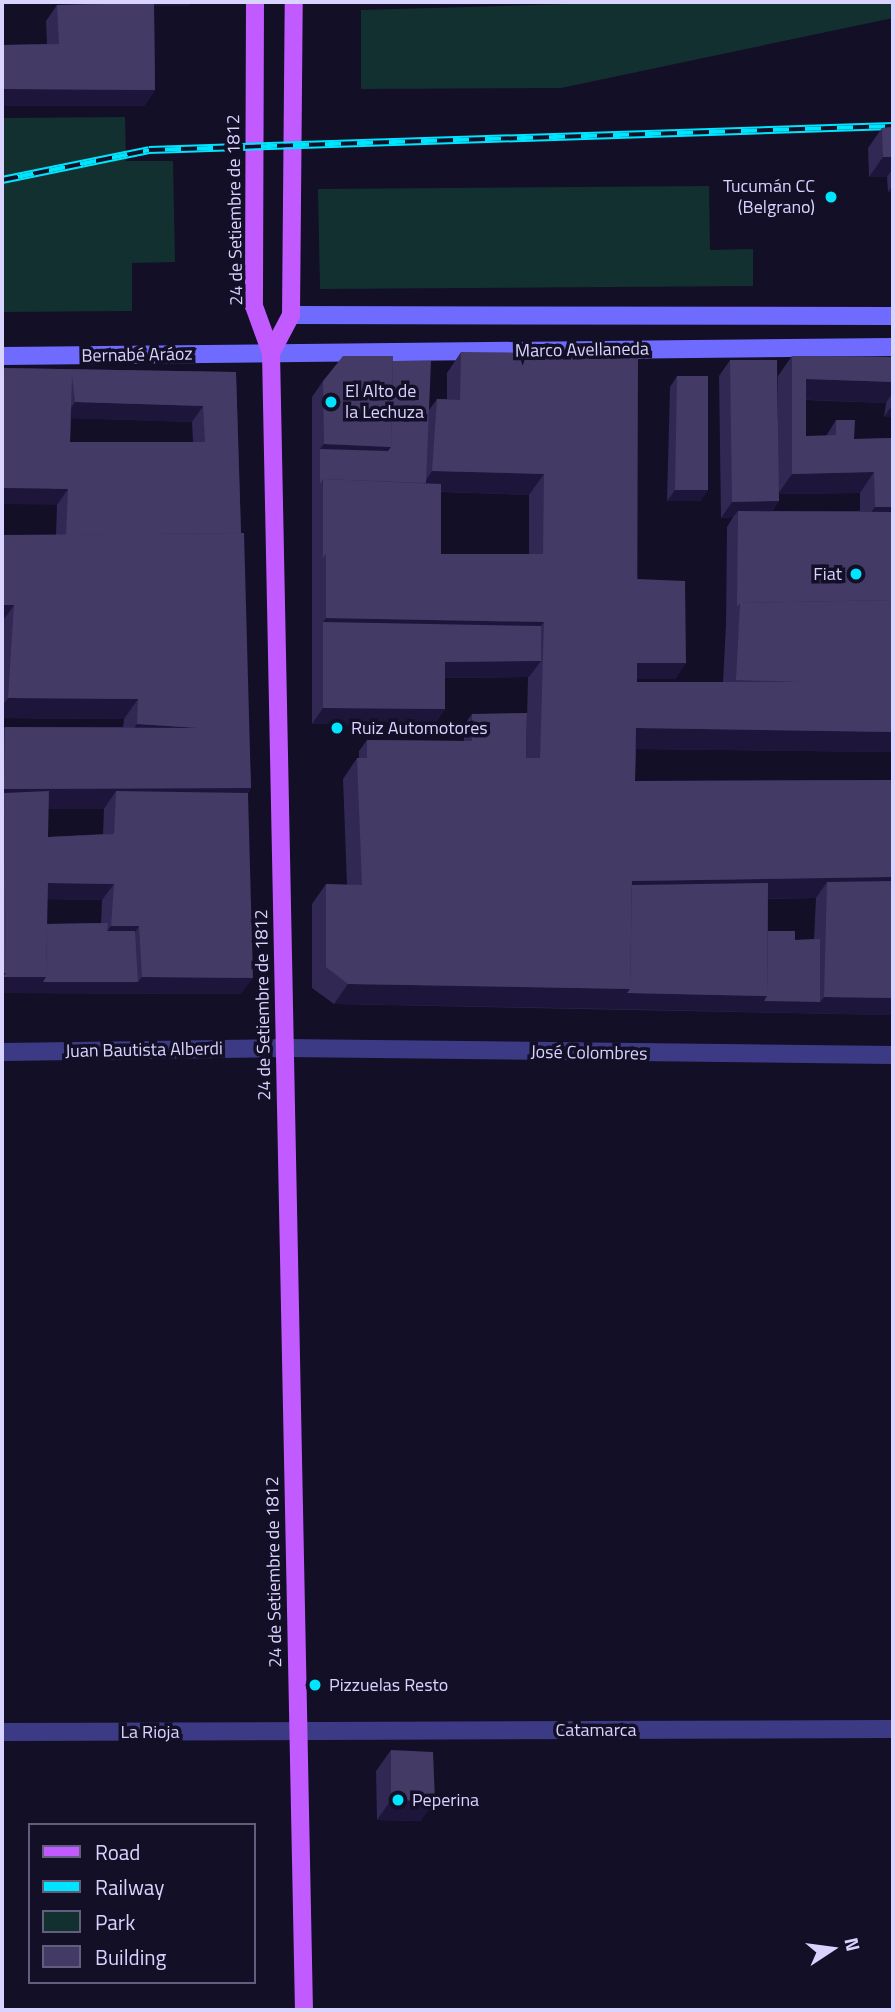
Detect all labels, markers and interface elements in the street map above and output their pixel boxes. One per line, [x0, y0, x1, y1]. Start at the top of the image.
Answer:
street label: 24 de Setiembre de 1812 [223, 114, 247, 306]
place label: Tucumán CC (Belgrano) [723, 176, 815, 218]
marker: Tucumán CC (Belgrano) [821, 187, 841, 207]
street label: Marco Avellaneda [515, 338, 649, 362]
street label: Bernabé Aráoz [81, 343, 193, 367]
place label: El Alto de la Lechuza [345, 381, 424, 424]
marker: El Alto de la Lechuza [323, 394, 339, 410]
place label: Fiat [813, 563, 842, 585]
marker: Fiat [848, 566, 864, 582]
place label: Ruiz Automotores [351, 717, 488, 739]
marker: Ruiz Automotores [329, 720, 345, 736]
street label: 24 de Setiembre de 1812 [251, 909, 275, 1101]
street label: Juan Bautista Alberdi [65, 1038, 223, 1062]
street label: José Colombres [530, 1041, 648, 1065]
street label: 24 de Setiembre de 1812 [262, 1476, 286, 1668]
place label: Pizzuelas Resto [329, 1674, 448, 1696]
marker: Pizzuelas Resto [307, 1677, 323, 1693]
street label: Catamarca [555, 1719, 637, 1741]
street label: La Rioja [120, 1721, 180, 1743]
place label: Peperina [412, 1789, 479, 1811]
marker: Peperina [390, 1792, 406, 1808]
legend [28, 1823, 256, 1984]
text: Road [95, 1836, 140, 1868]
text: Railway [95, 1871, 164, 1903]
text: Park [95, 1906, 135, 1938]
north arrow [797, 1914, 867, 1984]
text: N [837, 1934, 869, 1954]
text: Building [95, 1941, 166, 1973]

